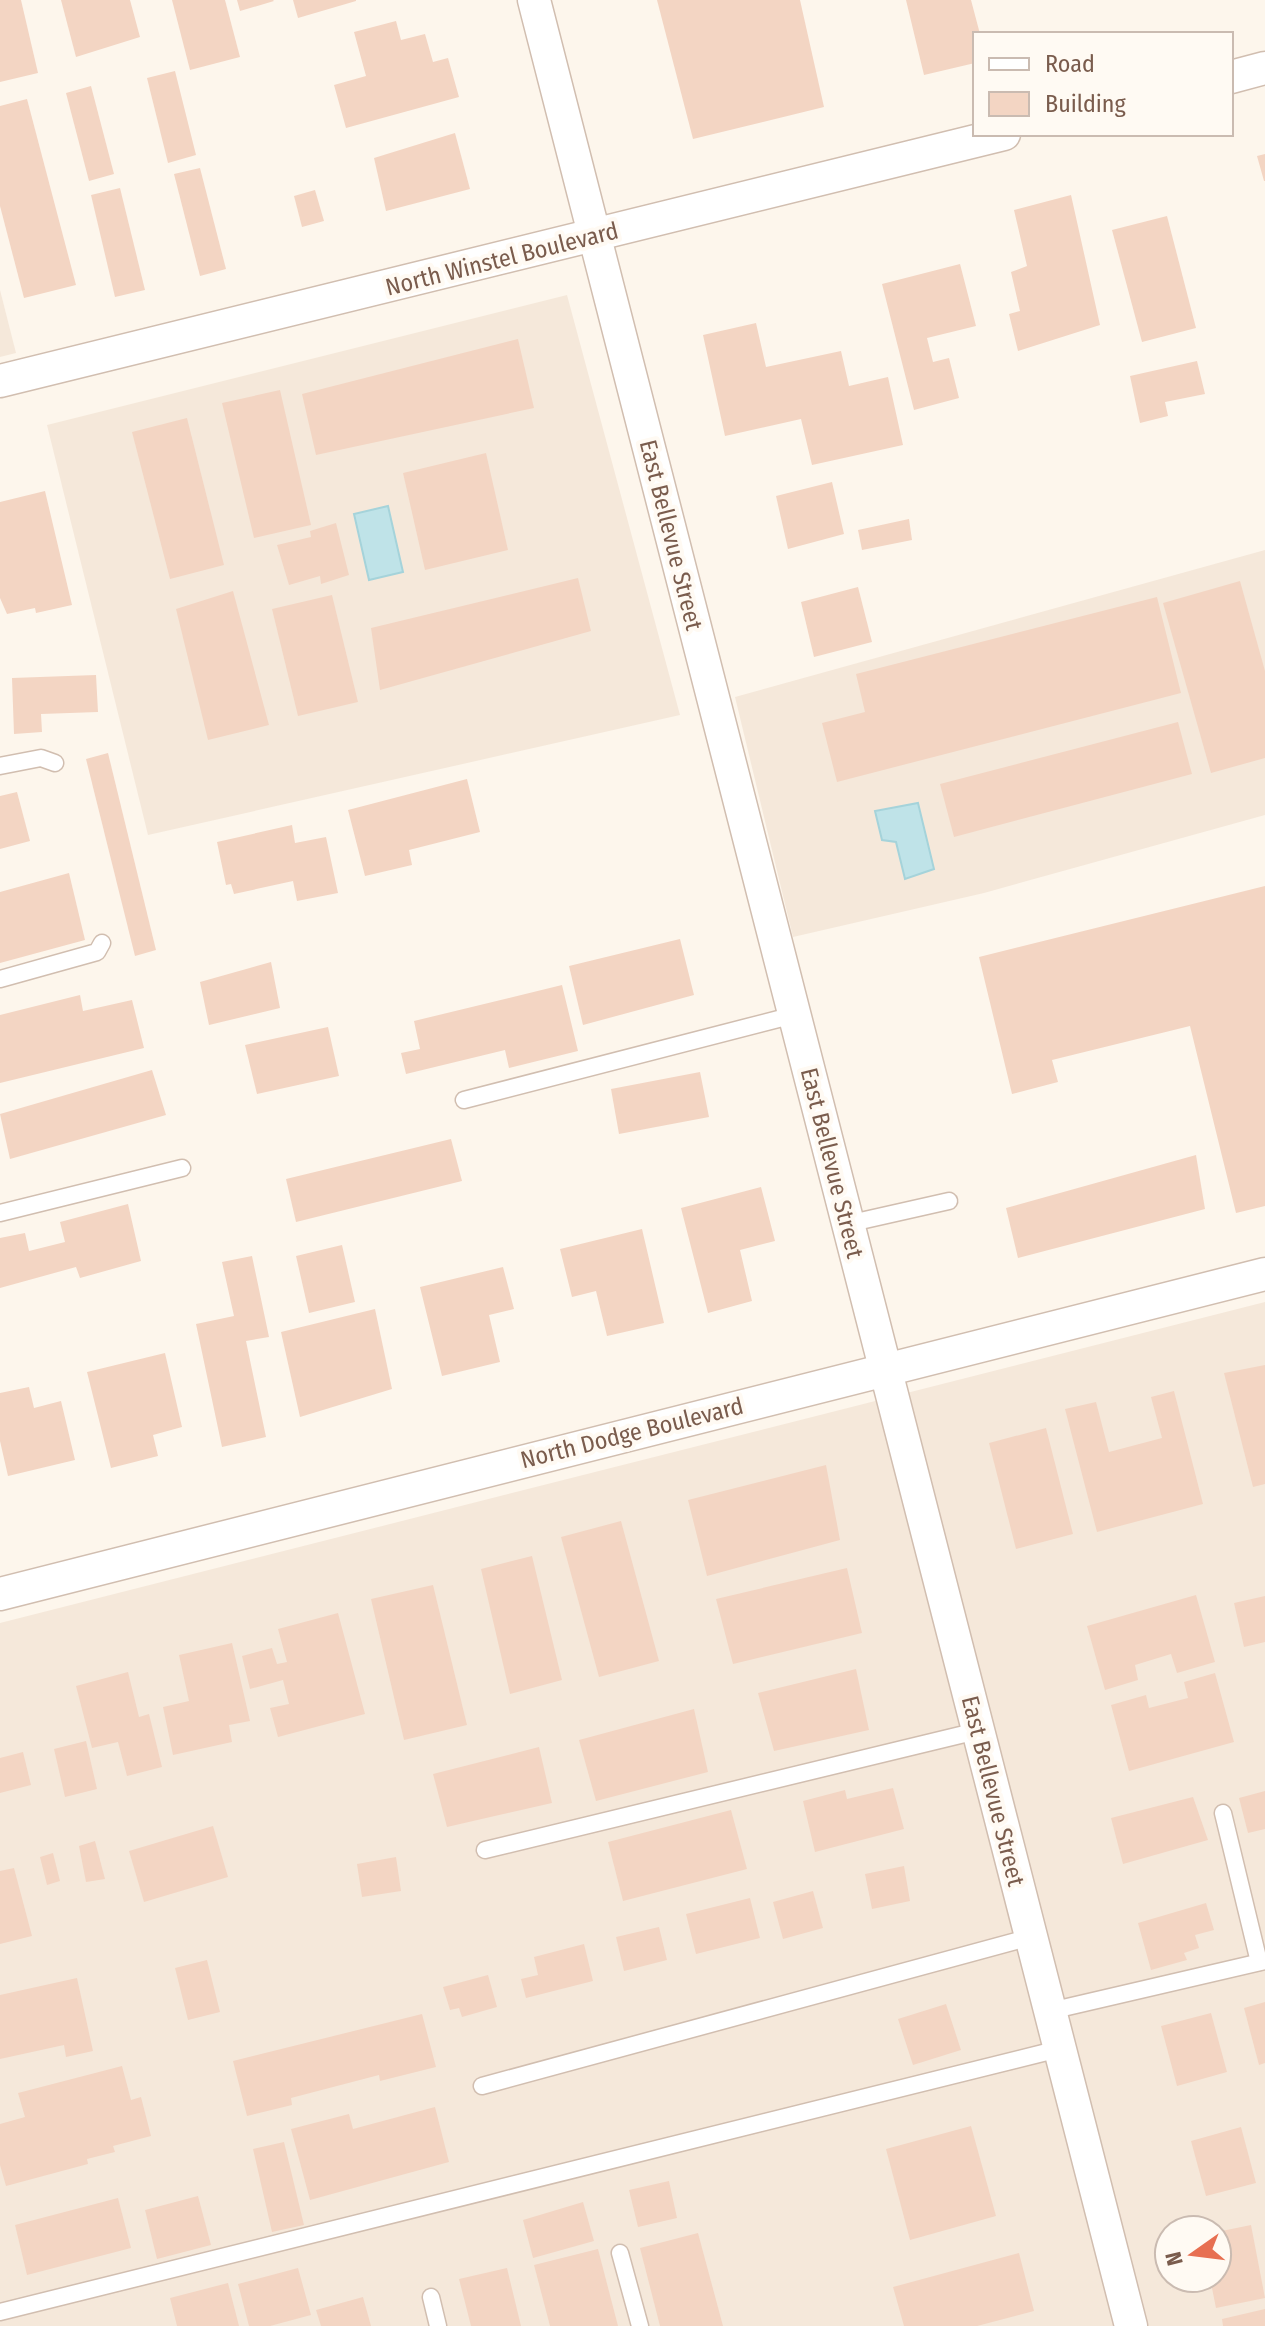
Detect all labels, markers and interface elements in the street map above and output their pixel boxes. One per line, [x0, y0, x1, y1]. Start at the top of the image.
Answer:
legend [973, 32, 1233, 136]
text: Road [1045, 50, 1095, 78]
text: Building [1045, 90, 1127, 118]
street label: North Winstel Boulevard [383, 217, 621, 301]
street label: East Bellevue Street [634, 437, 708, 633]
street label: East Bellevue Street [795, 1065, 869, 1261]
street label: North Dodge Boulevard [518, 1392, 746, 1474]
street label: East Bellevue Street [956, 1693, 1030, 1889]
north arrow [1153, 2214, 1233, 2294]
text: N [1159, 2249, 1189, 2268]

